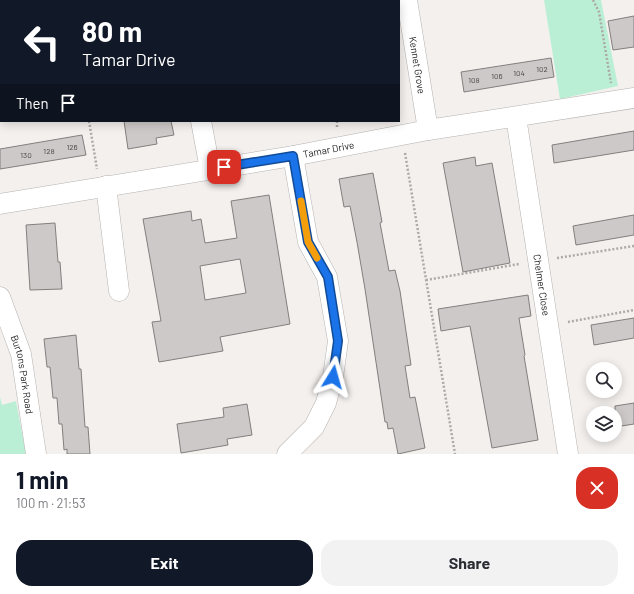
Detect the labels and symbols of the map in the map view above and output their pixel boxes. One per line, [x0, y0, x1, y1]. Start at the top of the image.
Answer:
street label: Kennet Grove [407, 36, 428, 95]
house number: 102 [536, 64, 548, 74]
house number: 104 [513, 68, 525, 78]
house number: 106 [491, 71, 503, 81]
house number: 108 [468, 75, 480, 85]
street label: Tamar Drive [302, 138, 355, 160]
house number: 126 [66, 142, 78, 152]
house number: 128 [43, 146, 55, 156]
house number: 130 [20, 150, 32, 160]
pin [207, 150, 241, 184]
street label: Chelmer Close [531, 253, 553, 317]
street label: Burtons Park Road [8, 333, 36, 415]
position arrow [312, 356, 354, 398]

